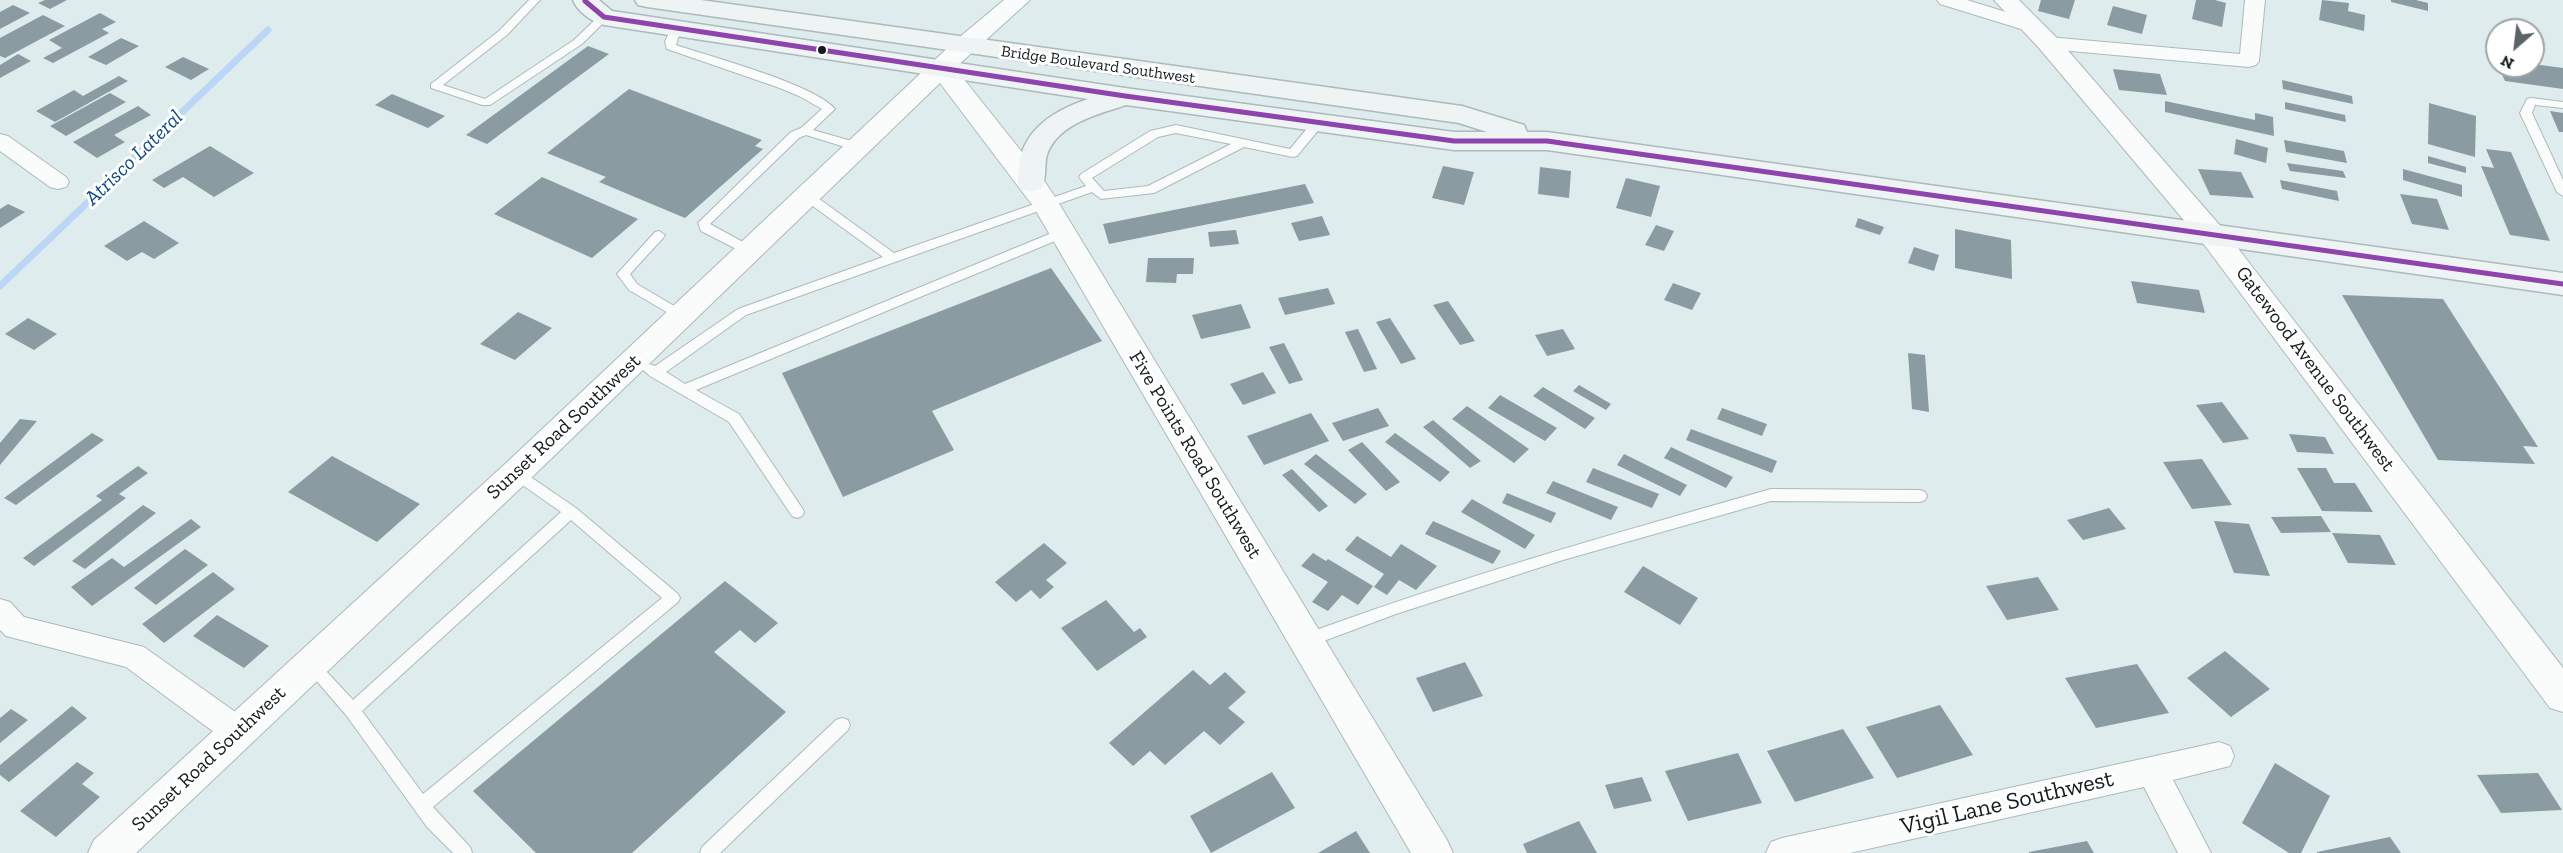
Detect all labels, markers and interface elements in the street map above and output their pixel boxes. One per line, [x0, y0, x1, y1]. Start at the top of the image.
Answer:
north arrow [2485, 18, 2545, 78]
street label: Bridge Boulevard Southwest [1000, 42, 1196, 88]
unlabelled marker [816, 44, 828, 56]
text: N [2497, 51, 2517, 74]
water label: Atrisco Lateral [80, 105, 188, 211]
street label: Gatewood Avenue Southwest [2230, 262, 2400, 476]
street label: Five Points Road Southwest [1123, 347, 1267, 563]
street label: Sunset Road Southwest [482, 349, 646, 505]
street label: Sunset Road Southwest [127, 681, 291, 837]
street label: Vigil Lane Southwest [1898, 764, 2116, 842]

